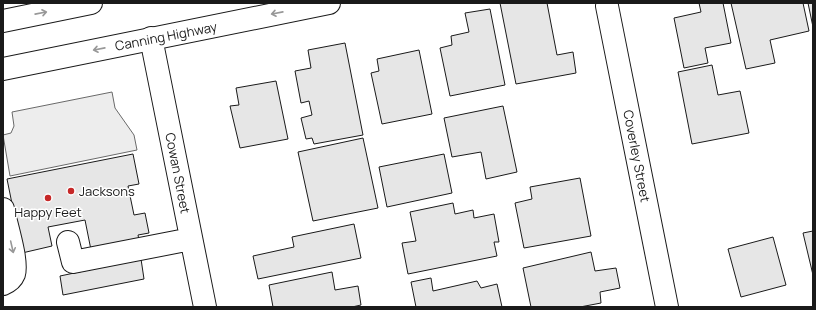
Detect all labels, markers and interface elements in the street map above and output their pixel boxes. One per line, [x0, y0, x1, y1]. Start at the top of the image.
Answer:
one-way arrow [34, 9, 47, 17]
one-way arrow [271, 10, 284, 18]
street label: Canning Highway [113, 17, 219, 55]
one-way arrow [93, 45, 106, 53]
street label: Coverley Street [619, 108, 655, 204]
street label: Cowan Street [161, 131, 195, 215]
place label: Jacksons [79, 182, 135, 200]
marker: Jacksons [66, 186, 76, 196]
marker: Happy Feet [43, 193, 53, 203]
place label: Happy Feet [14, 203, 82, 221]
one-way arrow [8, 241, 16, 254]

